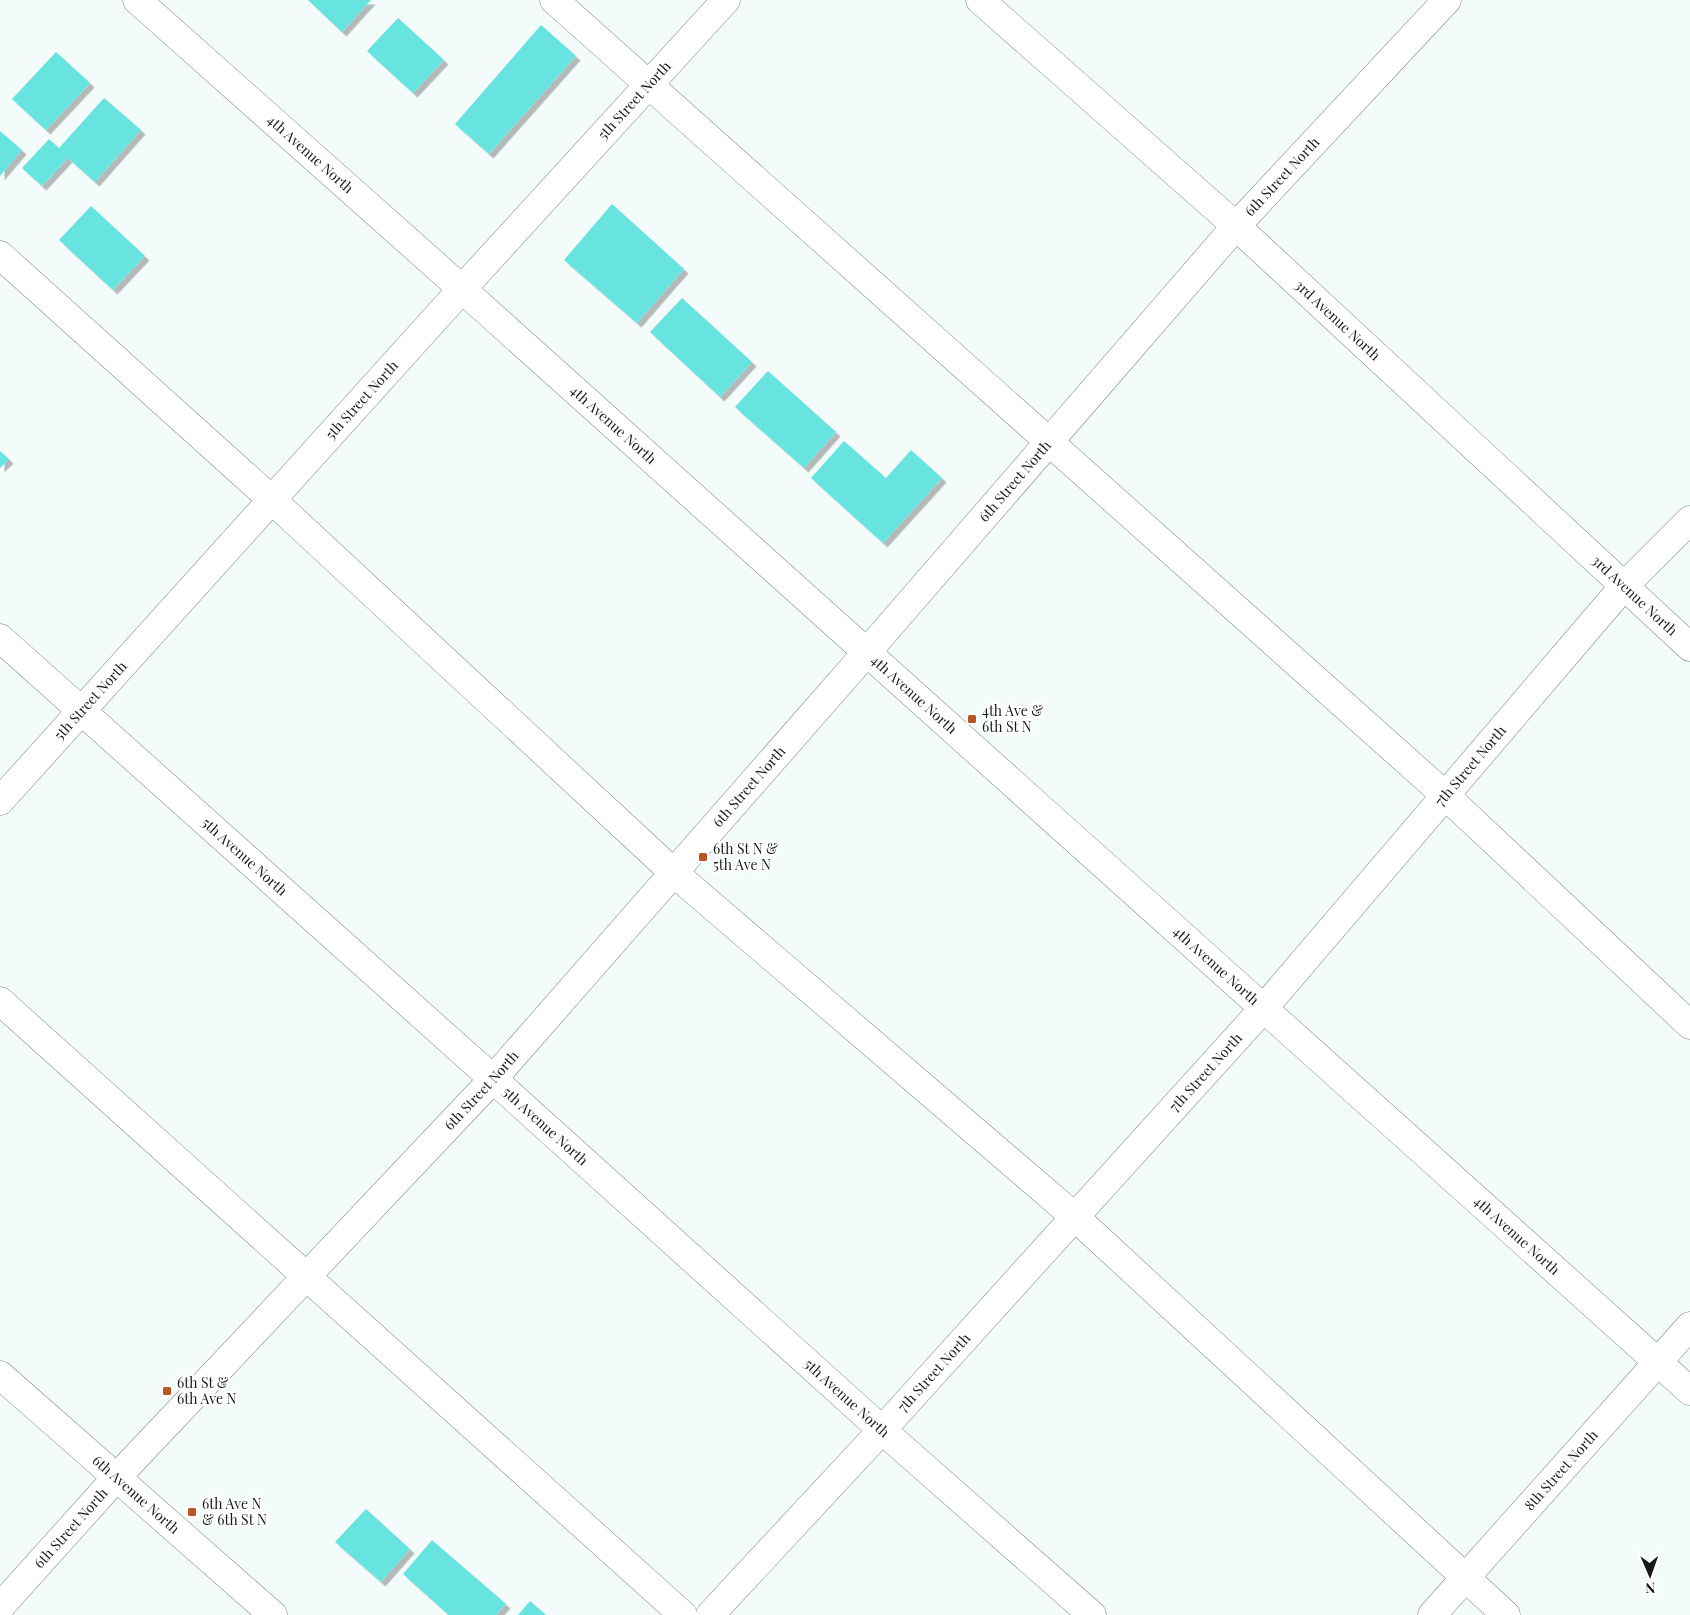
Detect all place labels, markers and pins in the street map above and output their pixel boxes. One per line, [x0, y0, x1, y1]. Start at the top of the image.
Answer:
place label: 4th Ave & 6th St N [982, 701, 1043, 736]
marker: 4th Ave & 6th St N [966, 713, 978, 725]
place label: 6th St N & 5th Ave N [713, 839, 778, 874]
marker: 6th St N & 5th Ave N [697, 851, 709, 863]
place label: 6th St & 6th Ave N [177, 1373, 237, 1408]
marker: 6th St & 6th Ave N [161, 1385, 173, 1397]
place label: 6th Ave N & 6th St N [202, 1494, 267, 1529]
marker: 6th Ave N & 6th St N [186, 1506, 198, 1518]

